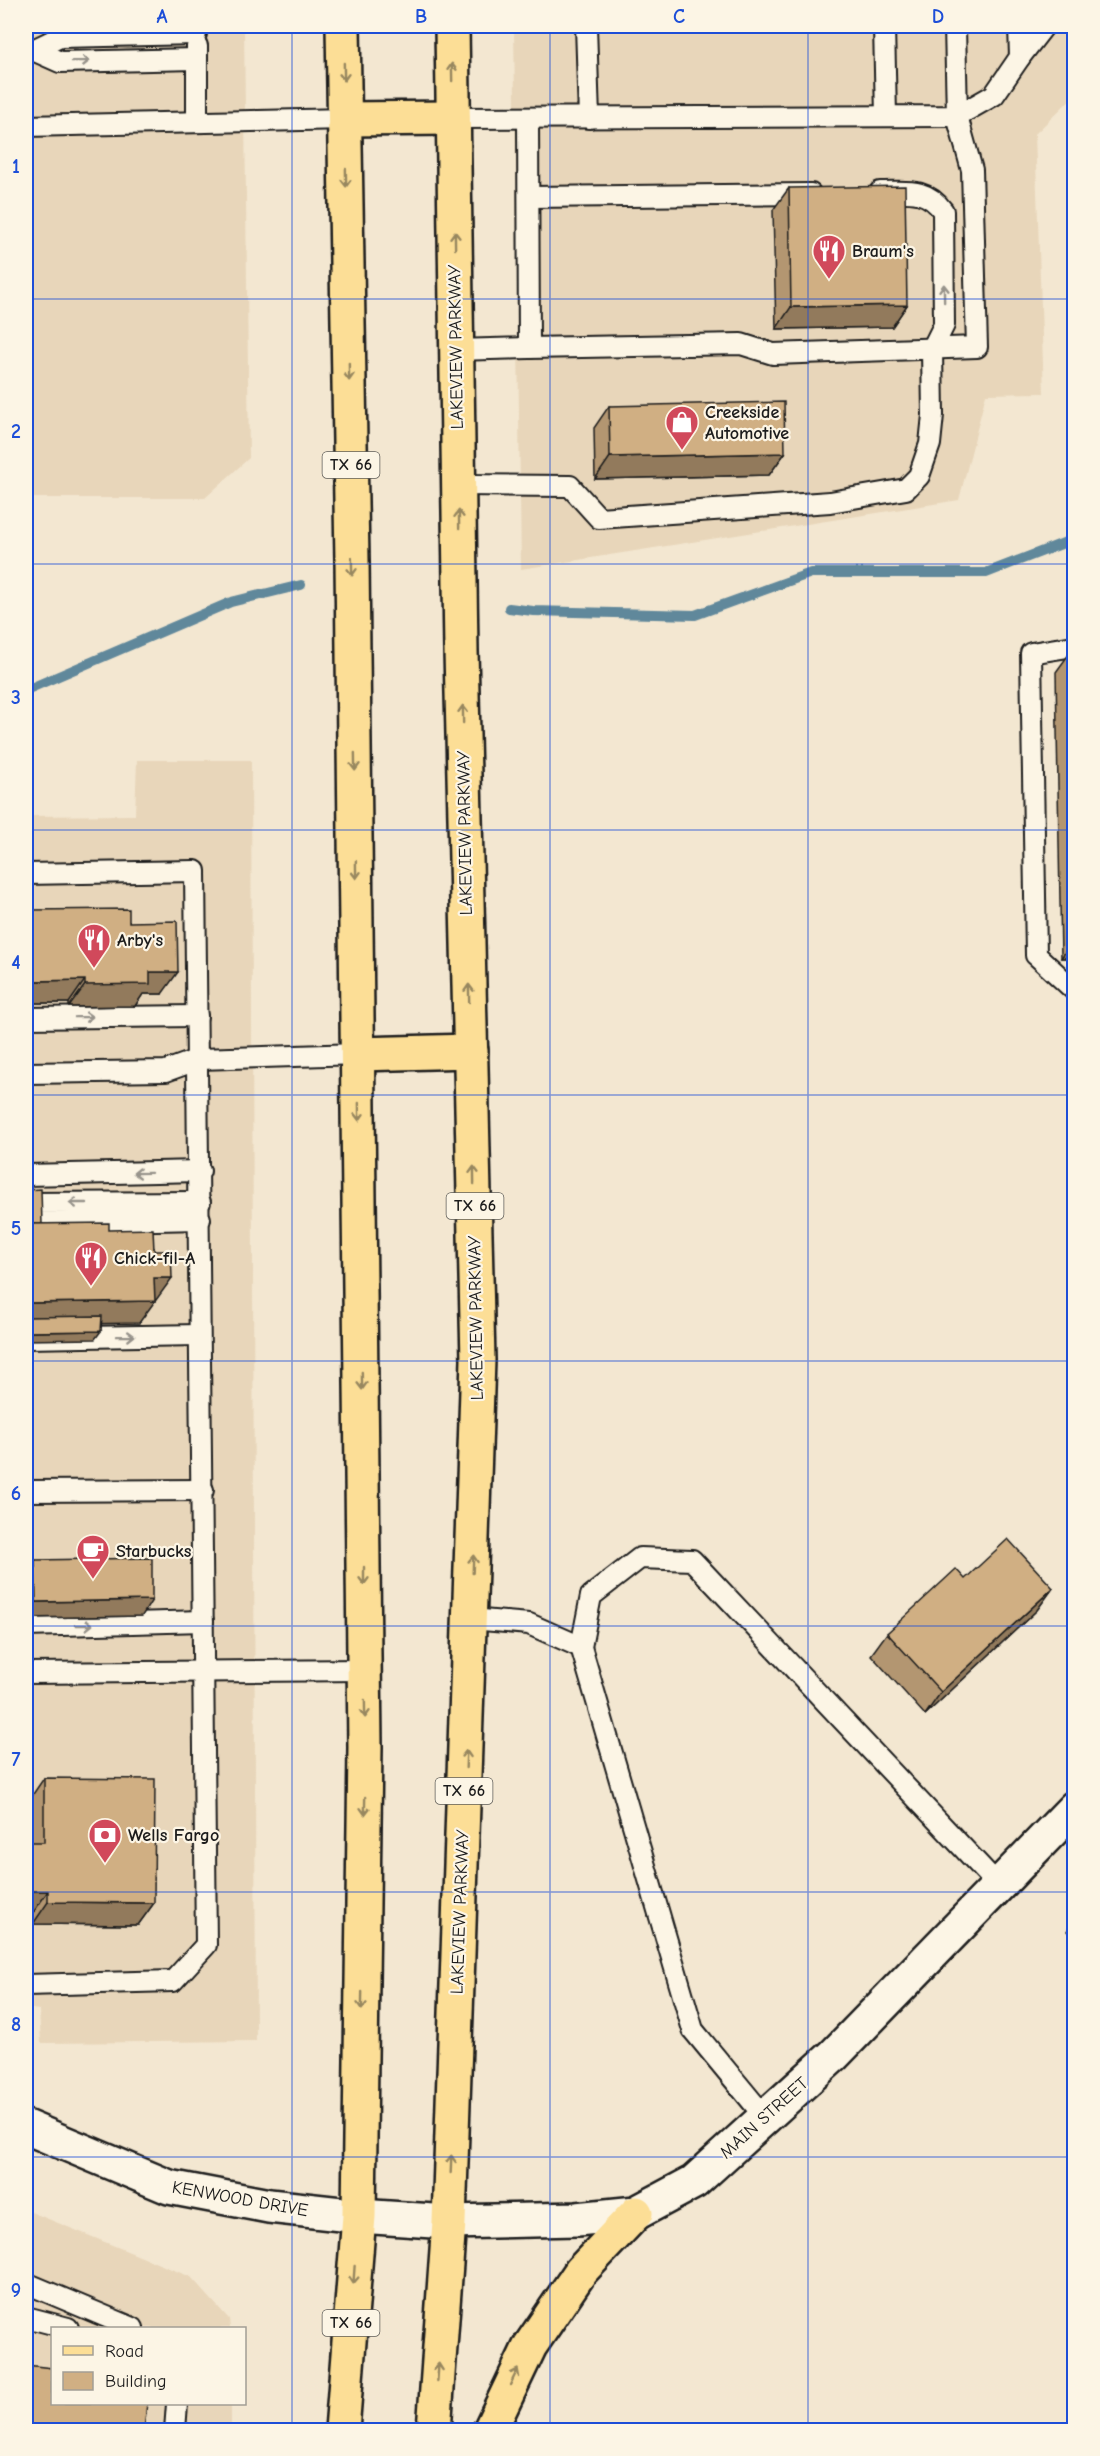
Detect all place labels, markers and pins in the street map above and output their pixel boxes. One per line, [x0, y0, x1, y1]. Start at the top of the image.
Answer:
restaurant icon: Braum's [811, 233, 847, 280]
place label: Braum's [852, 241, 914, 262]
place label: Creekside Automotive [705, 402, 789, 444]
shop icon: Creekside Automotive [664, 404, 700, 451]
restaurant icon: Arby's [76, 922, 112, 969]
place label: Arby's [117, 930, 163, 951]
restaurant icon: Chick-fil-A [73, 1240, 109, 1287]
place label: Chick-fil-A [114, 1248, 195, 1269]
cafe icon: Starbucks [75, 1533, 111, 1580]
place label: Starbucks [116, 1541, 192, 1562]
bank icon: Wells Fargo [87, 1817, 123, 1864]
place label: Wells Fargo [128, 1825, 219, 1846]

